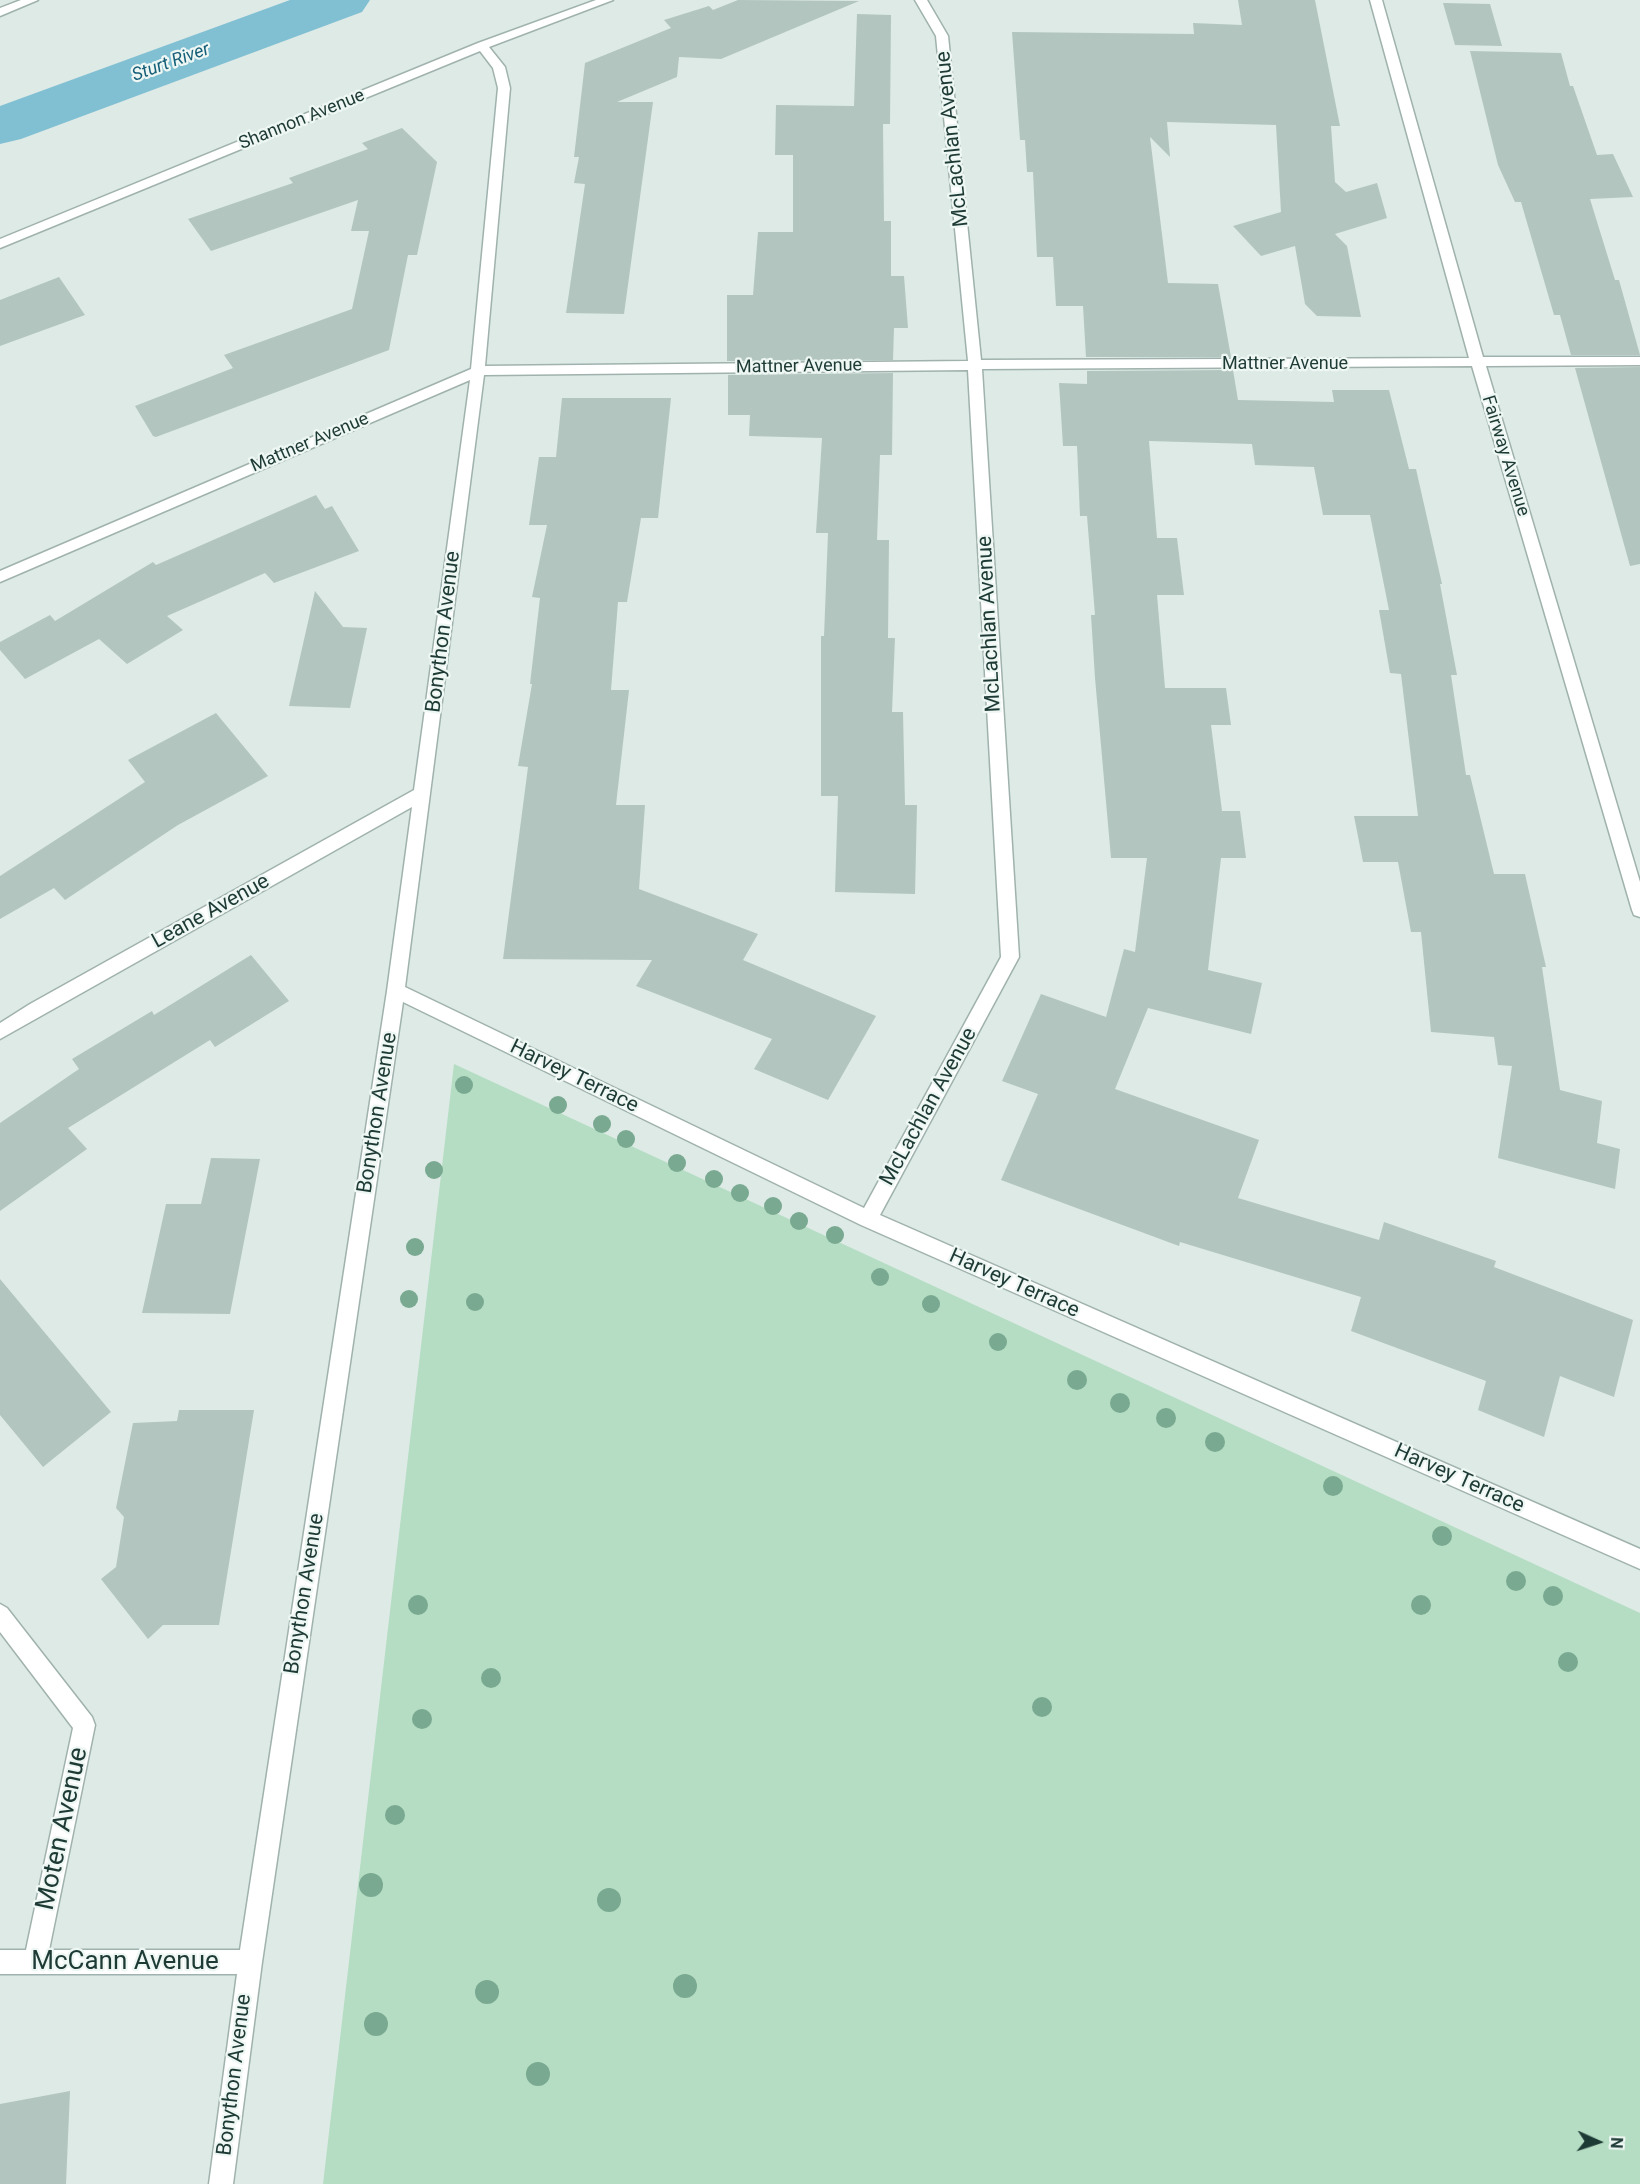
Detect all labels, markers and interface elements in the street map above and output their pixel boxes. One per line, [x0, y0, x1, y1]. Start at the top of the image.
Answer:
water label: Sturt River [129, 39, 213, 87]
street label: McLachlan Avenue [931, 50, 975, 228]
street label: Shannon Avenue [236, 85, 368, 155]
street label: Mattner Avenue [1222, 353, 1348, 375]
street label: Mattner Avenue [736, 355, 862, 379]
street label: Fairway Avenue [1476, 393, 1534, 519]
street label: Mattner Avenue [248, 408, 372, 478]
street label: McLachlan Avenue [973, 535, 1007, 713]
street label: Bonython Avenue [422, 550, 466, 714]
street label: Leane Avenue [148, 869, 274, 955]
street label: McLachlan Avenue [875, 1024, 983, 1190]
street label: Bonython Avenue [353, 1031, 403, 1195]
street label: Harvey Terrace [506, 1035, 642, 1119]
street label: Harvey Terrace [945, 1244, 1083, 1324]
street label: Harvey Terrace [1390, 1439, 1528, 1519]
street label: Bonython Avenue [280, 1512, 330, 1676]
street label: Moten Avenue [31, 1745, 95, 1913]
street label: McCann Avenue [31, 1946, 219, 1978]
street label: Bonython Avenue [213, 1993, 257, 2157]
north arrow [1568, 2112, 1628, 2172]
text: N [1607, 2137, 1626, 2149]

